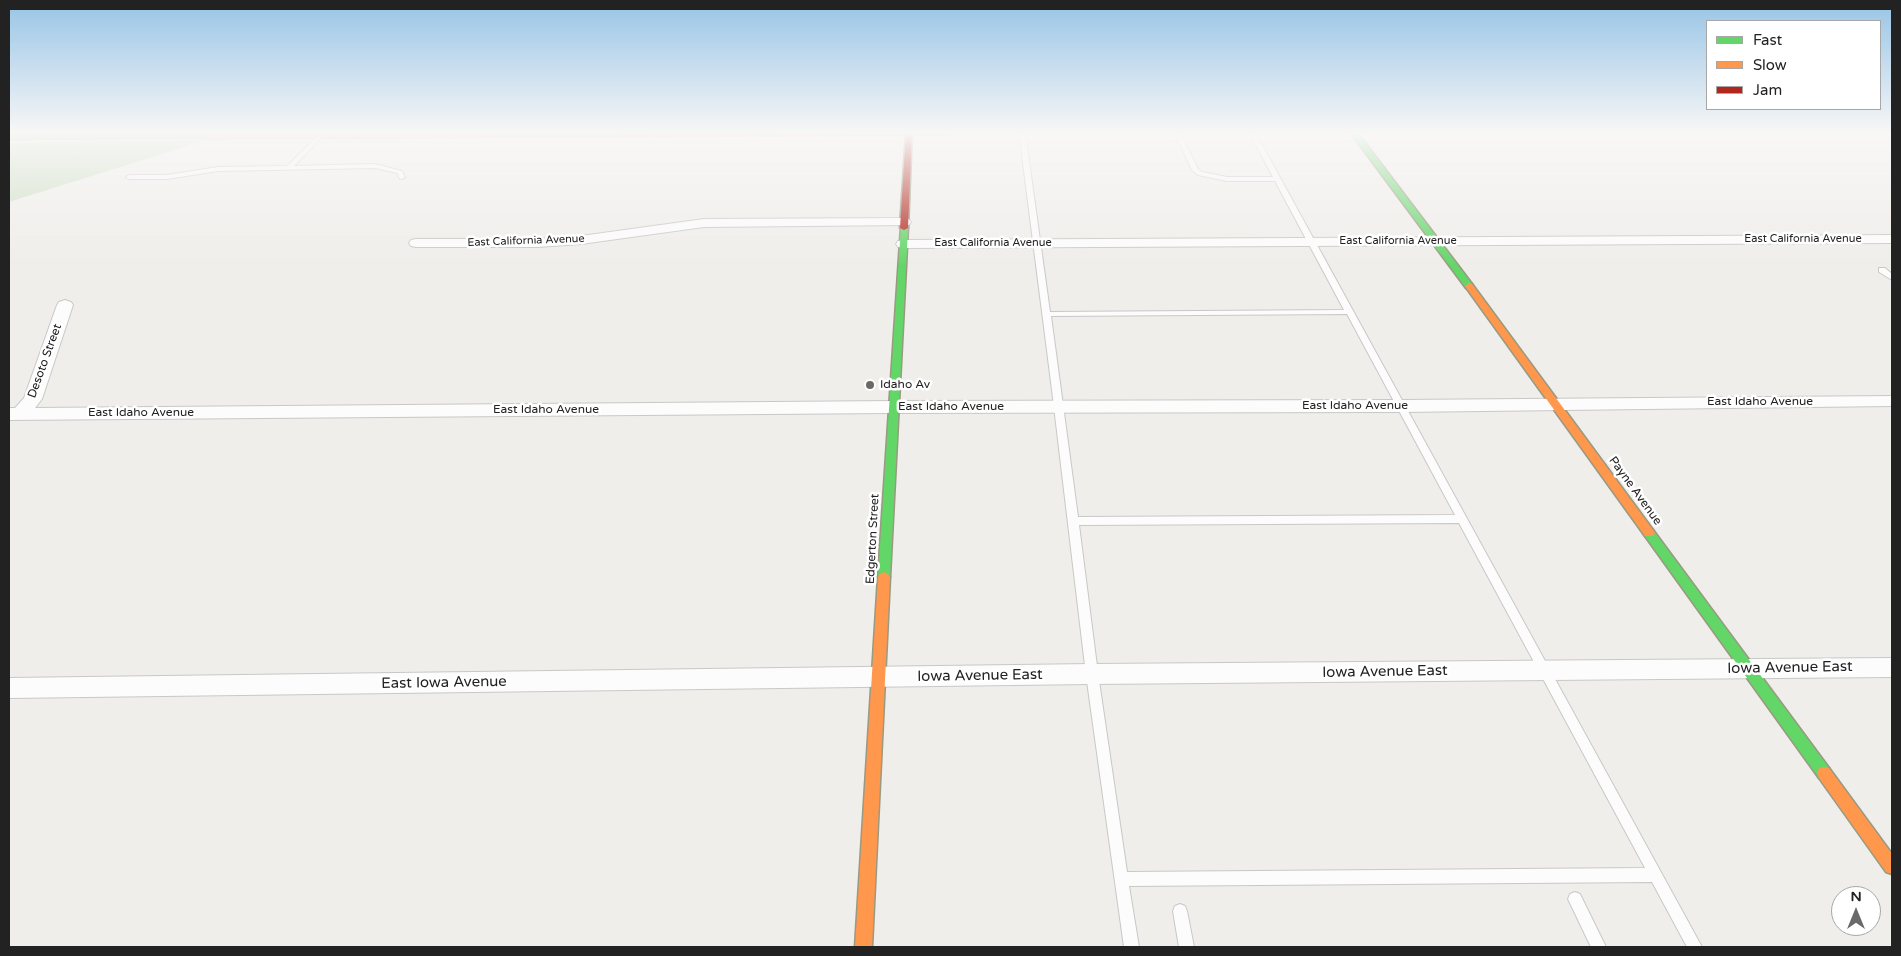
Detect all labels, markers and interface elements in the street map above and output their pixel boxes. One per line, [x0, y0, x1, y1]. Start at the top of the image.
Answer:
legend [1706, 20, 1881, 110]
text: Fast [1753, 31, 1782, 49]
text: Slow [1753, 56, 1787, 74]
text: Jam [1753, 81, 1782, 99]
street label: East California Avenue [467, 232, 585, 250]
street label: East California Avenue [1744, 232, 1862, 246]
street label: East California Avenue [1339, 234, 1457, 248]
street label: East California Avenue [934, 236, 1052, 250]
street label: Desoto Street [25, 322, 65, 400]
place label: Idaho Av [880, 378, 930, 392]
marker: Idaho Av [864, 379, 876, 391]
street label: East Idaho Avenue [1707, 395, 1813, 409]
street label: East Idaho Avenue [1302, 399, 1408, 413]
street label: East Idaho Avenue [898, 400, 1004, 414]
street label: East Idaho Avenue [493, 403, 599, 417]
street label: East Idaho Avenue [88, 406, 194, 420]
street label: Payne Avenue [1605, 454, 1665, 528]
street label: Edgerton Street [863, 493, 883, 585]
street label: Iowa Avenue East [1727, 658, 1853, 678]
street label: Iowa Avenue East [1322, 662, 1448, 682]
street label: Iowa Avenue East [917, 666, 1043, 686]
street label: East Iowa Avenue [381, 673, 507, 693]
north arrow [1831, 886, 1881, 936]
text: N [1850, 888, 1862, 905]

